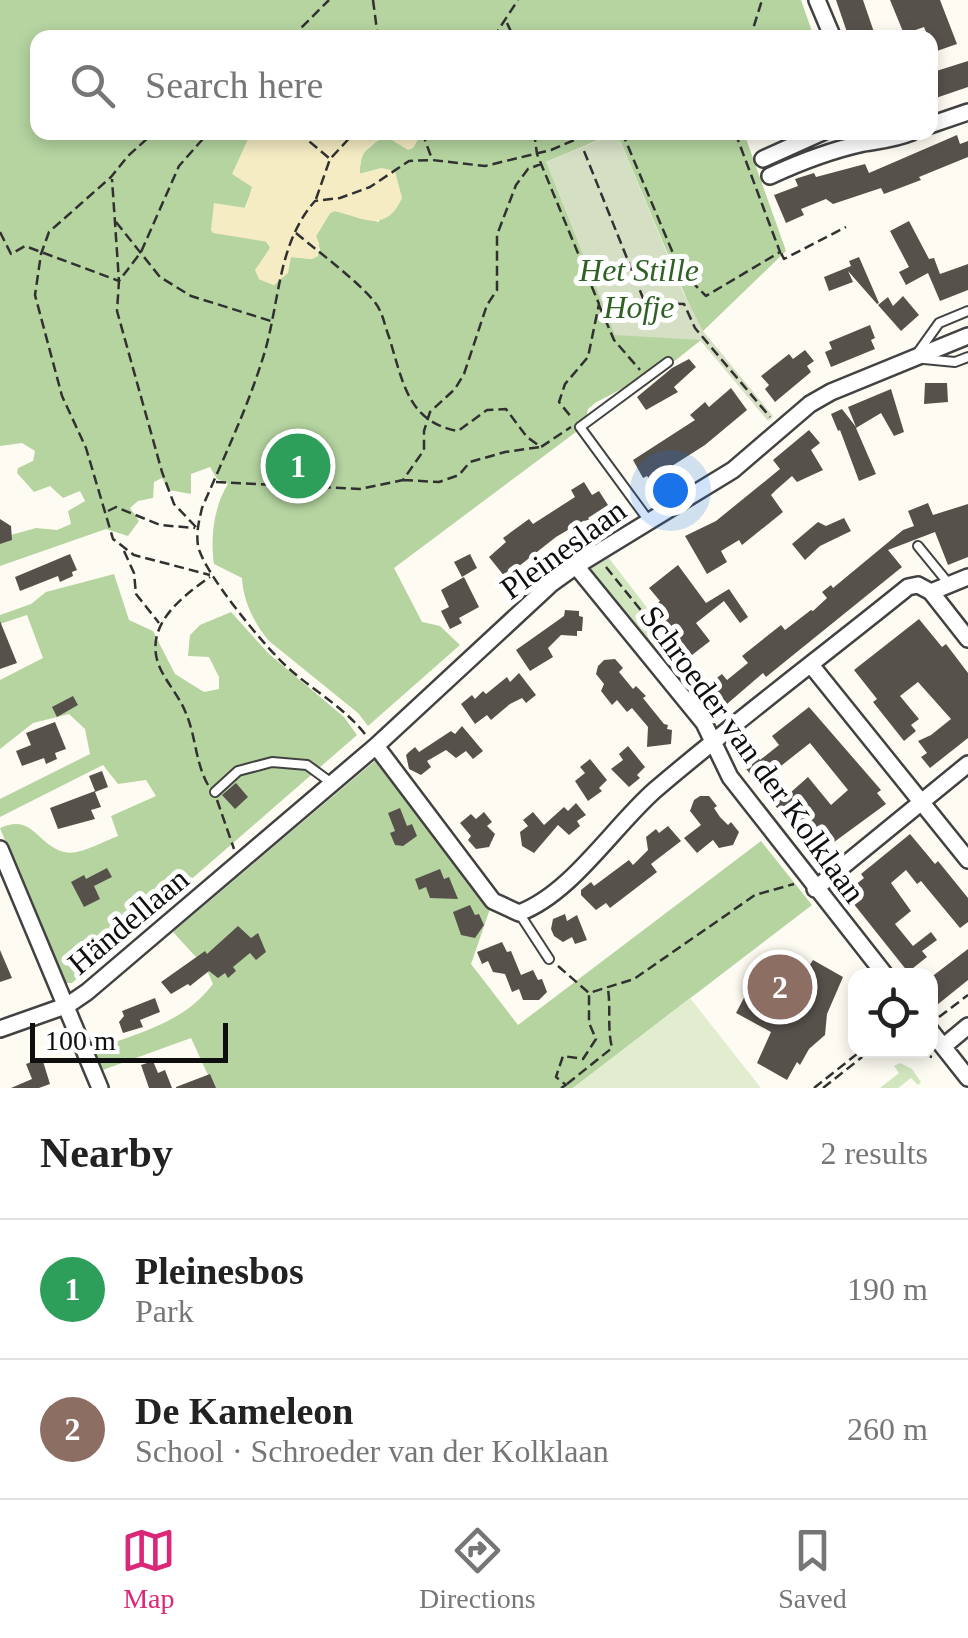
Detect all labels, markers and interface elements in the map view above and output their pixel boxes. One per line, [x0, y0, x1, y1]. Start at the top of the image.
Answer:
search box [30, 30, 938, 140]
icon: search [65, 58, 120, 113]
text: Search here [145, 64, 323, 106]
park label: Het Stille Hofje [578, 252, 699, 325]
pin: 1 [266, 428, 330, 504]
your location [645, 465, 696, 516]
street label: Pleineslaan [493, 492, 633, 606]
street label: Schroeder van der Kolklaan [633, 599, 873, 909]
street label: Händellaan [61, 860, 195, 982]
pin: 2 [748, 950, 812, 1024]
map controls [848, 968, 938, 1058]
button: locate [848, 968, 938, 1058]
scale bar [30, 1018, 228, 1062]
text: 100 m [45, 1025, 116, 1056]
text: Nearby [40, 1130, 173, 1176]
text: 2 results [820, 1135, 928, 1171]
text: Pleinesbos [135, 1250, 304, 1292]
text: 1 [65, 1271, 81, 1307]
text: 190 m [847, 1271, 928, 1307]
text: Park [135, 1293, 194, 1329]
text: De Kameleon [135, 1390, 353, 1432]
text: 2 [65, 1411, 81, 1447]
text: 260 m [847, 1411, 928, 1447]
text: School · Schroeder van der Kolklaan [135, 1433, 609, 1469]
tab: Map [121, 1523, 176, 1615]
tab: Directions [419, 1523, 536, 1615]
tab: Saved [778, 1523, 847, 1615]

